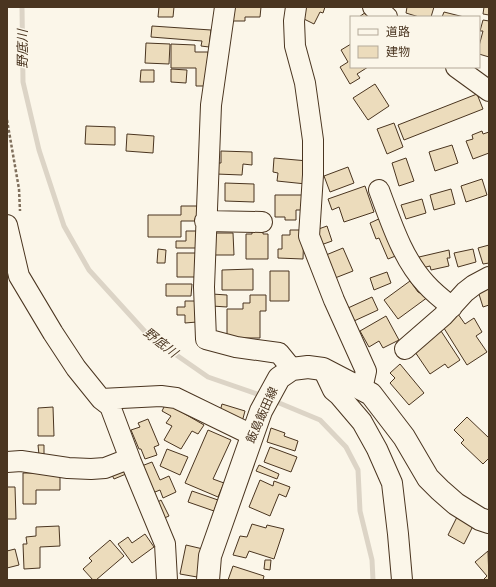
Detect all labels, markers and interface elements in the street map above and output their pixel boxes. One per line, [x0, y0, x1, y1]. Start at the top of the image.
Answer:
legend [350, 16, 480, 68]
text: 道路 [386, 24, 410, 39]
water label: 野底川 [14, 28, 31, 69]
text: 建物 [386, 44, 410, 59]
water label: 野底川 [140, 324, 183, 362]
street label: 飯島飯田線 [242, 384, 281, 445]

